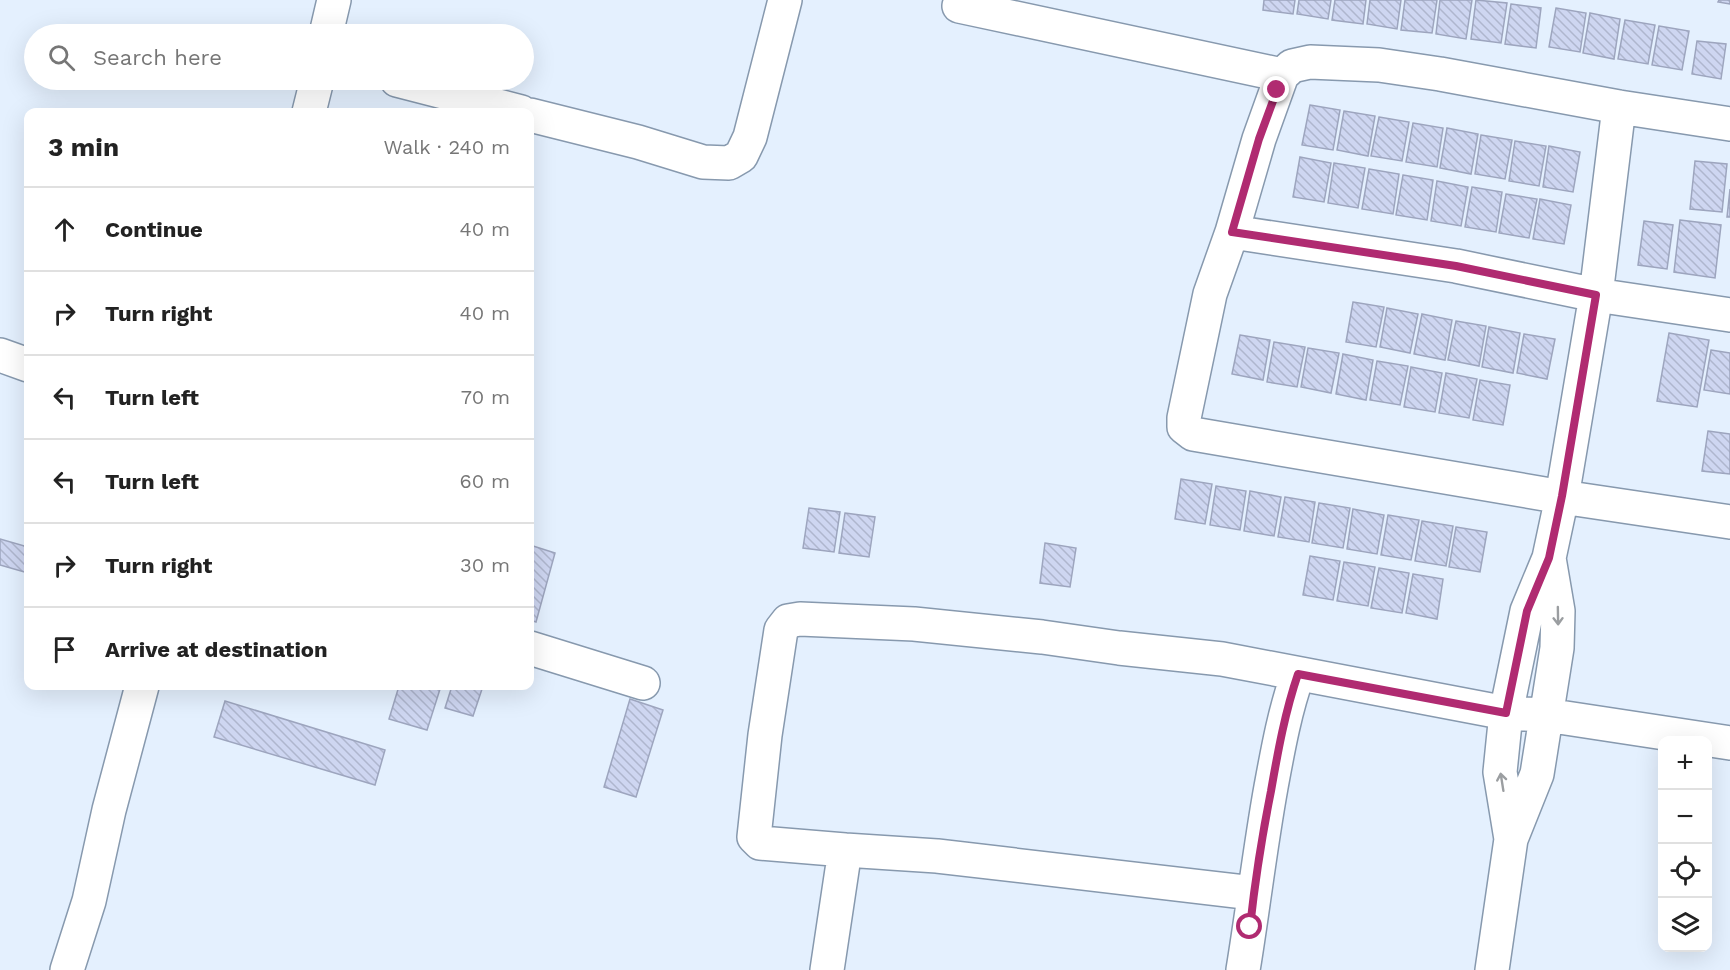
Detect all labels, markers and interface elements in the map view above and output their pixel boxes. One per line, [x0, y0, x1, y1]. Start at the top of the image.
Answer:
search box [24, 24, 534, 90]
icon: search [45, 41, 78, 74]
text: Search here [93, 45, 222, 70]
route end [1263, 76, 1289, 102]
text: 3 min [48, 132, 119, 162]
text: Walk · 240 m [383, 135, 510, 159]
icon: ahead [48, 213, 81, 246]
text: Continue [105, 217, 203, 242]
text: 40 m [459, 217, 510, 241]
icon: right [48, 297, 81, 330]
text: Turn right [105, 301, 212, 326]
text: 40 m [459, 301, 510, 325]
icon: left [48, 381, 81, 414]
text: Turn left [105, 385, 199, 410]
text: 70 m [461, 385, 510, 409]
icon: left [48, 465, 81, 498]
text: Turn left [105, 469, 199, 494]
text: 60 m [460, 469, 510, 493]
icon: right [48, 549, 81, 582]
text: Turn right [105, 553, 212, 578]
text: 30 m [460, 553, 510, 577]
one-way arrow [1552, 605, 1563, 625]
icon: arrive [48, 633, 81, 666]
text: Arrive at destination [105, 637, 328, 662]
map controls [1658, 736, 1712, 952]
button: + [1658, 736, 1712, 790]
one-way arrow [1496, 772, 1507, 792]
button: − [1658, 790, 1712, 844]
button: locate [1658, 844, 1712, 898]
button: layers [1658, 898, 1712, 952]
route start [1236, 913, 1262, 939]

